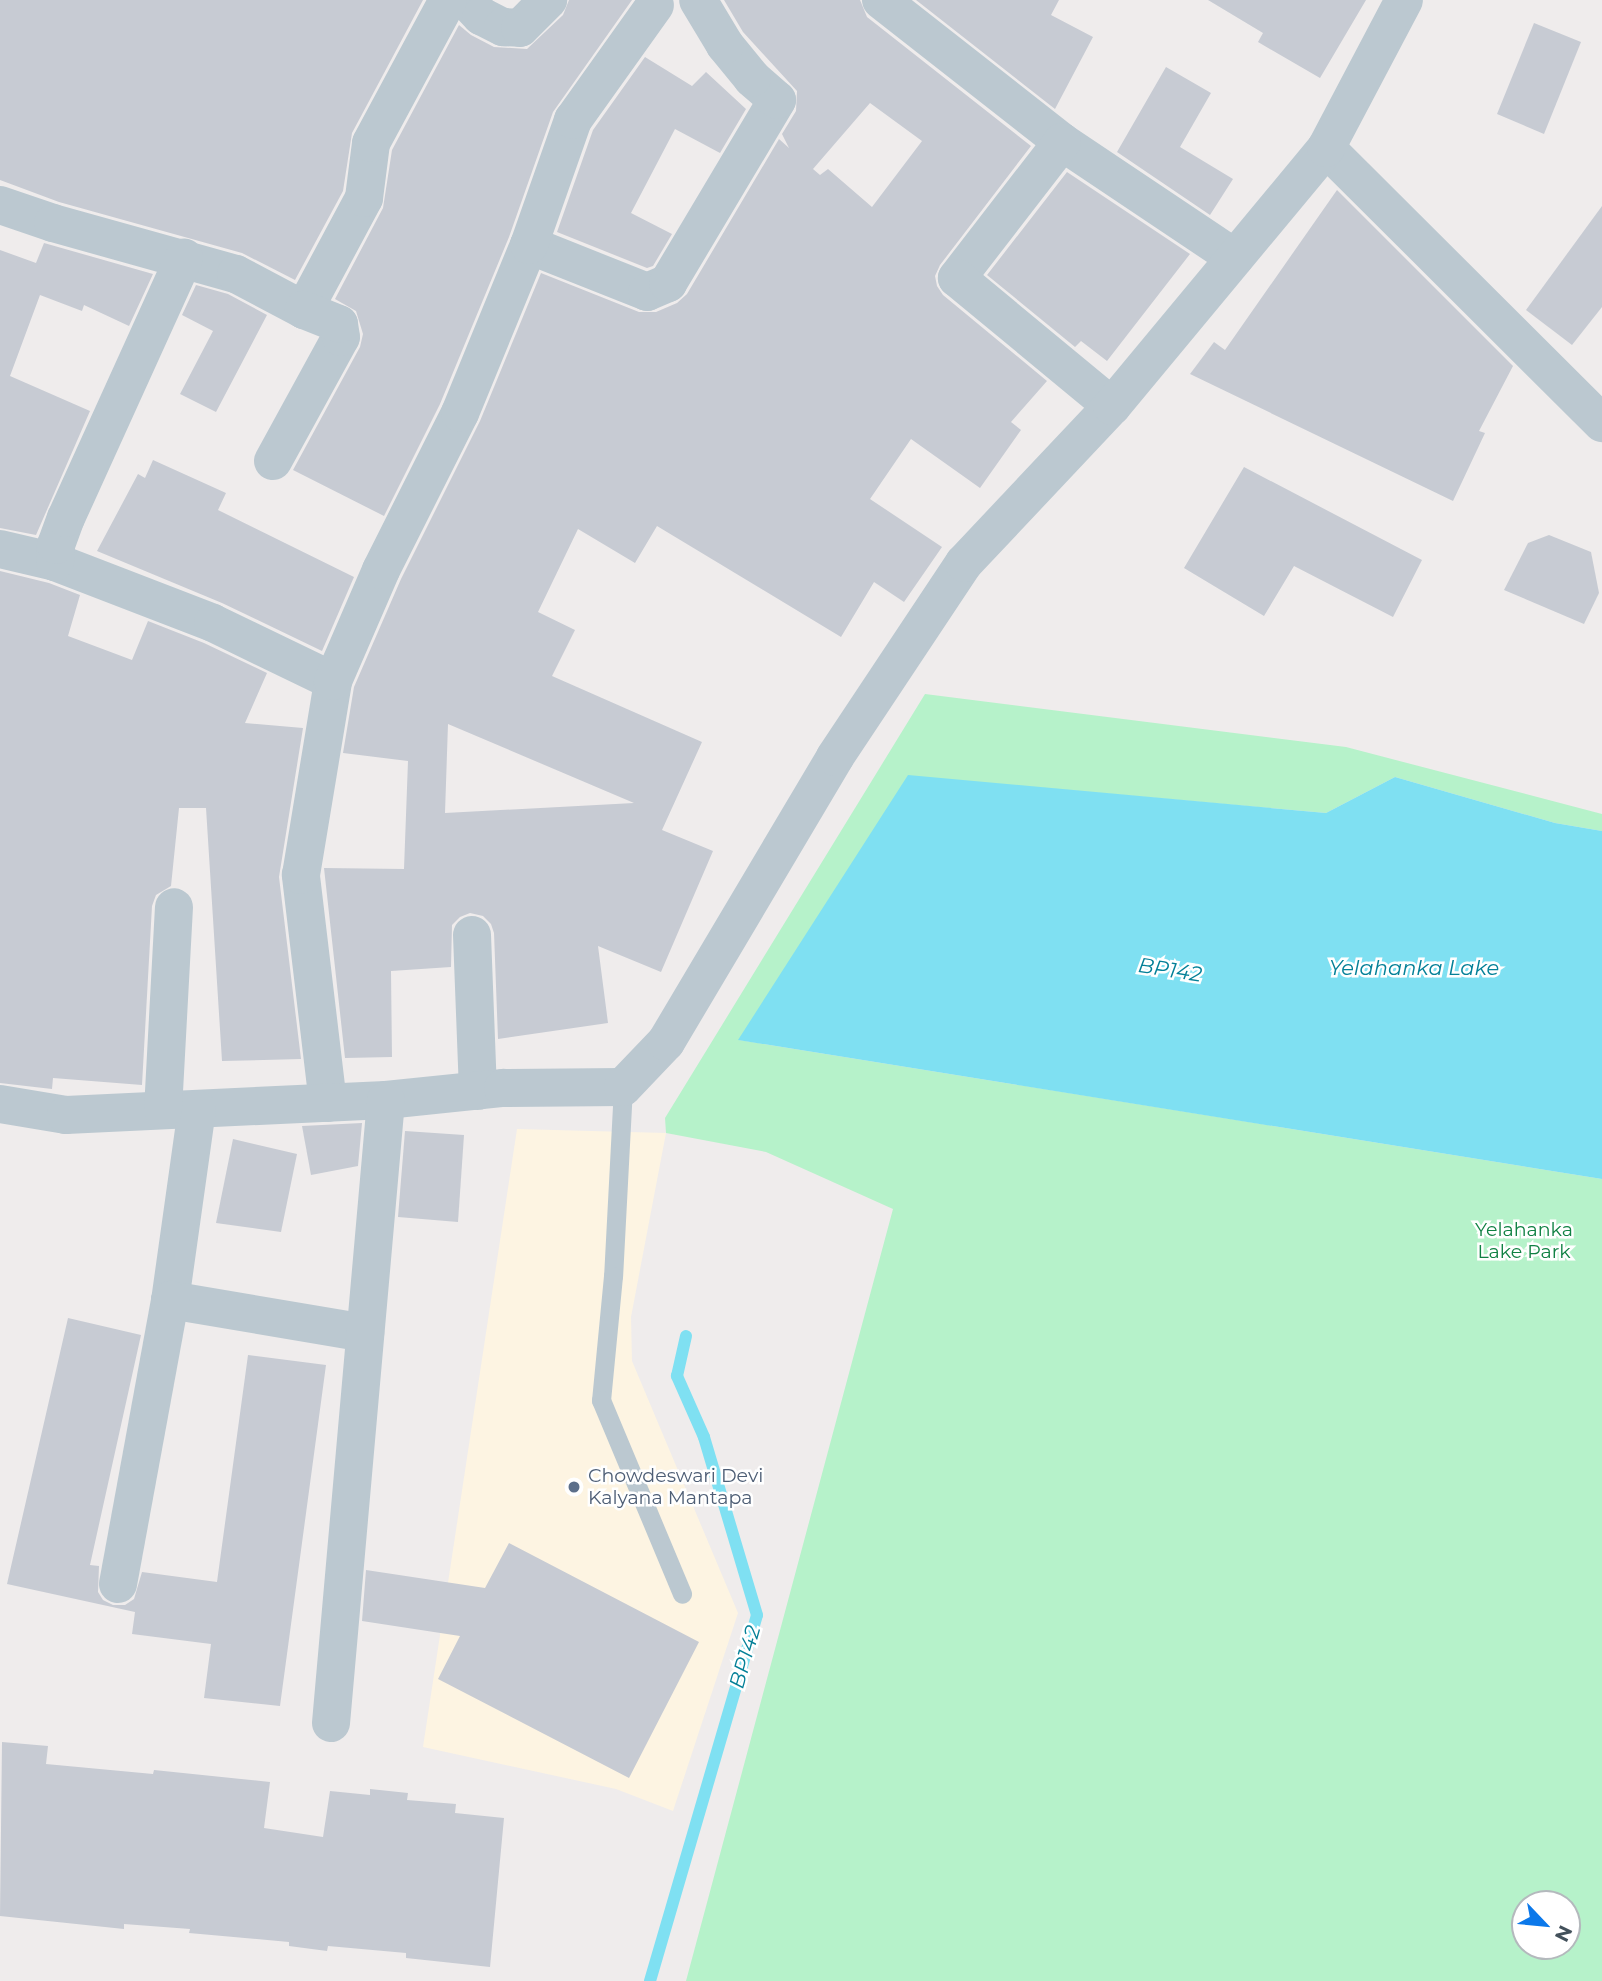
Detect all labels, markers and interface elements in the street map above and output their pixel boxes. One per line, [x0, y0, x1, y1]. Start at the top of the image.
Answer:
water label: BP142 [1136, 953, 1204, 987]
water label: Yelahanka Lake [1329, 955, 1499, 981]
park label: Yelahanka Lake Park [1475, 1219, 1573, 1263]
place label: Chowdeswari Devi Kalyana Mantapa [588, 1465, 763, 1509]
marker: Chowdeswari Devi Kalyana Mantapa [566, 1479, 582, 1495]
water label: BP142 [724, 1623, 766, 1691]
north arrow [1511, 1890, 1581, 1960]
text: N [1550, 1922, 1577, 1945]

